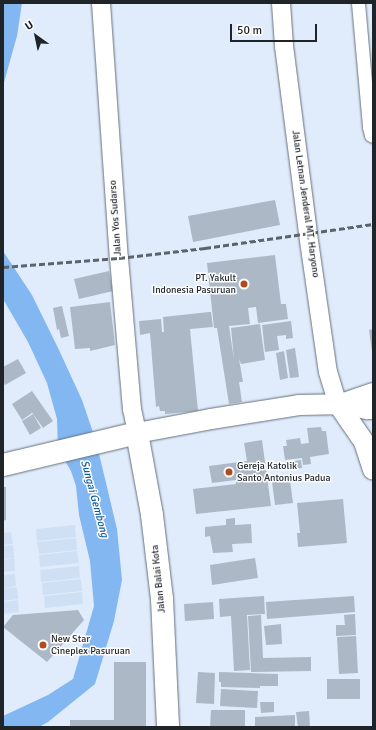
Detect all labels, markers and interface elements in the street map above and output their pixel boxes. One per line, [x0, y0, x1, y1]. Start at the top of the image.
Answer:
north arrow [16, 16, 56, 56]
scale bar [232, 16, 319, 42]
text: U [23, 18, 36, 33]
text: 50 m [237, 23, 262, 38]
street label: Jalan Letnan Jenderal MT. Haryono [289, 130, 321, 278]
street label: Jalan Yos Sudarso [107, 180, 125, 256]
place label: PT. Yakult Indonesia Pasuruan [152, 272, 236, 296]
marker: PT. Yakult Indonesia Pasuruan [239, 279, 249, 289]
water label: Sungai Gembong [77, 459, 111, 539]
place label: Gereja Katolik Santo Antonius Padua [237, 460, 331, 484]
marker: Gereja Katolik Santo Antonius Padua [224, 467, 234, 477]
street label: Jalan Balai Kota [149, 544, 169, 614]
place label: New Star Cineplex Pasuruan [51, 633, 130, 656]
marker: New Star Cineplex Pasuruan [38, 640, 48, 650]

